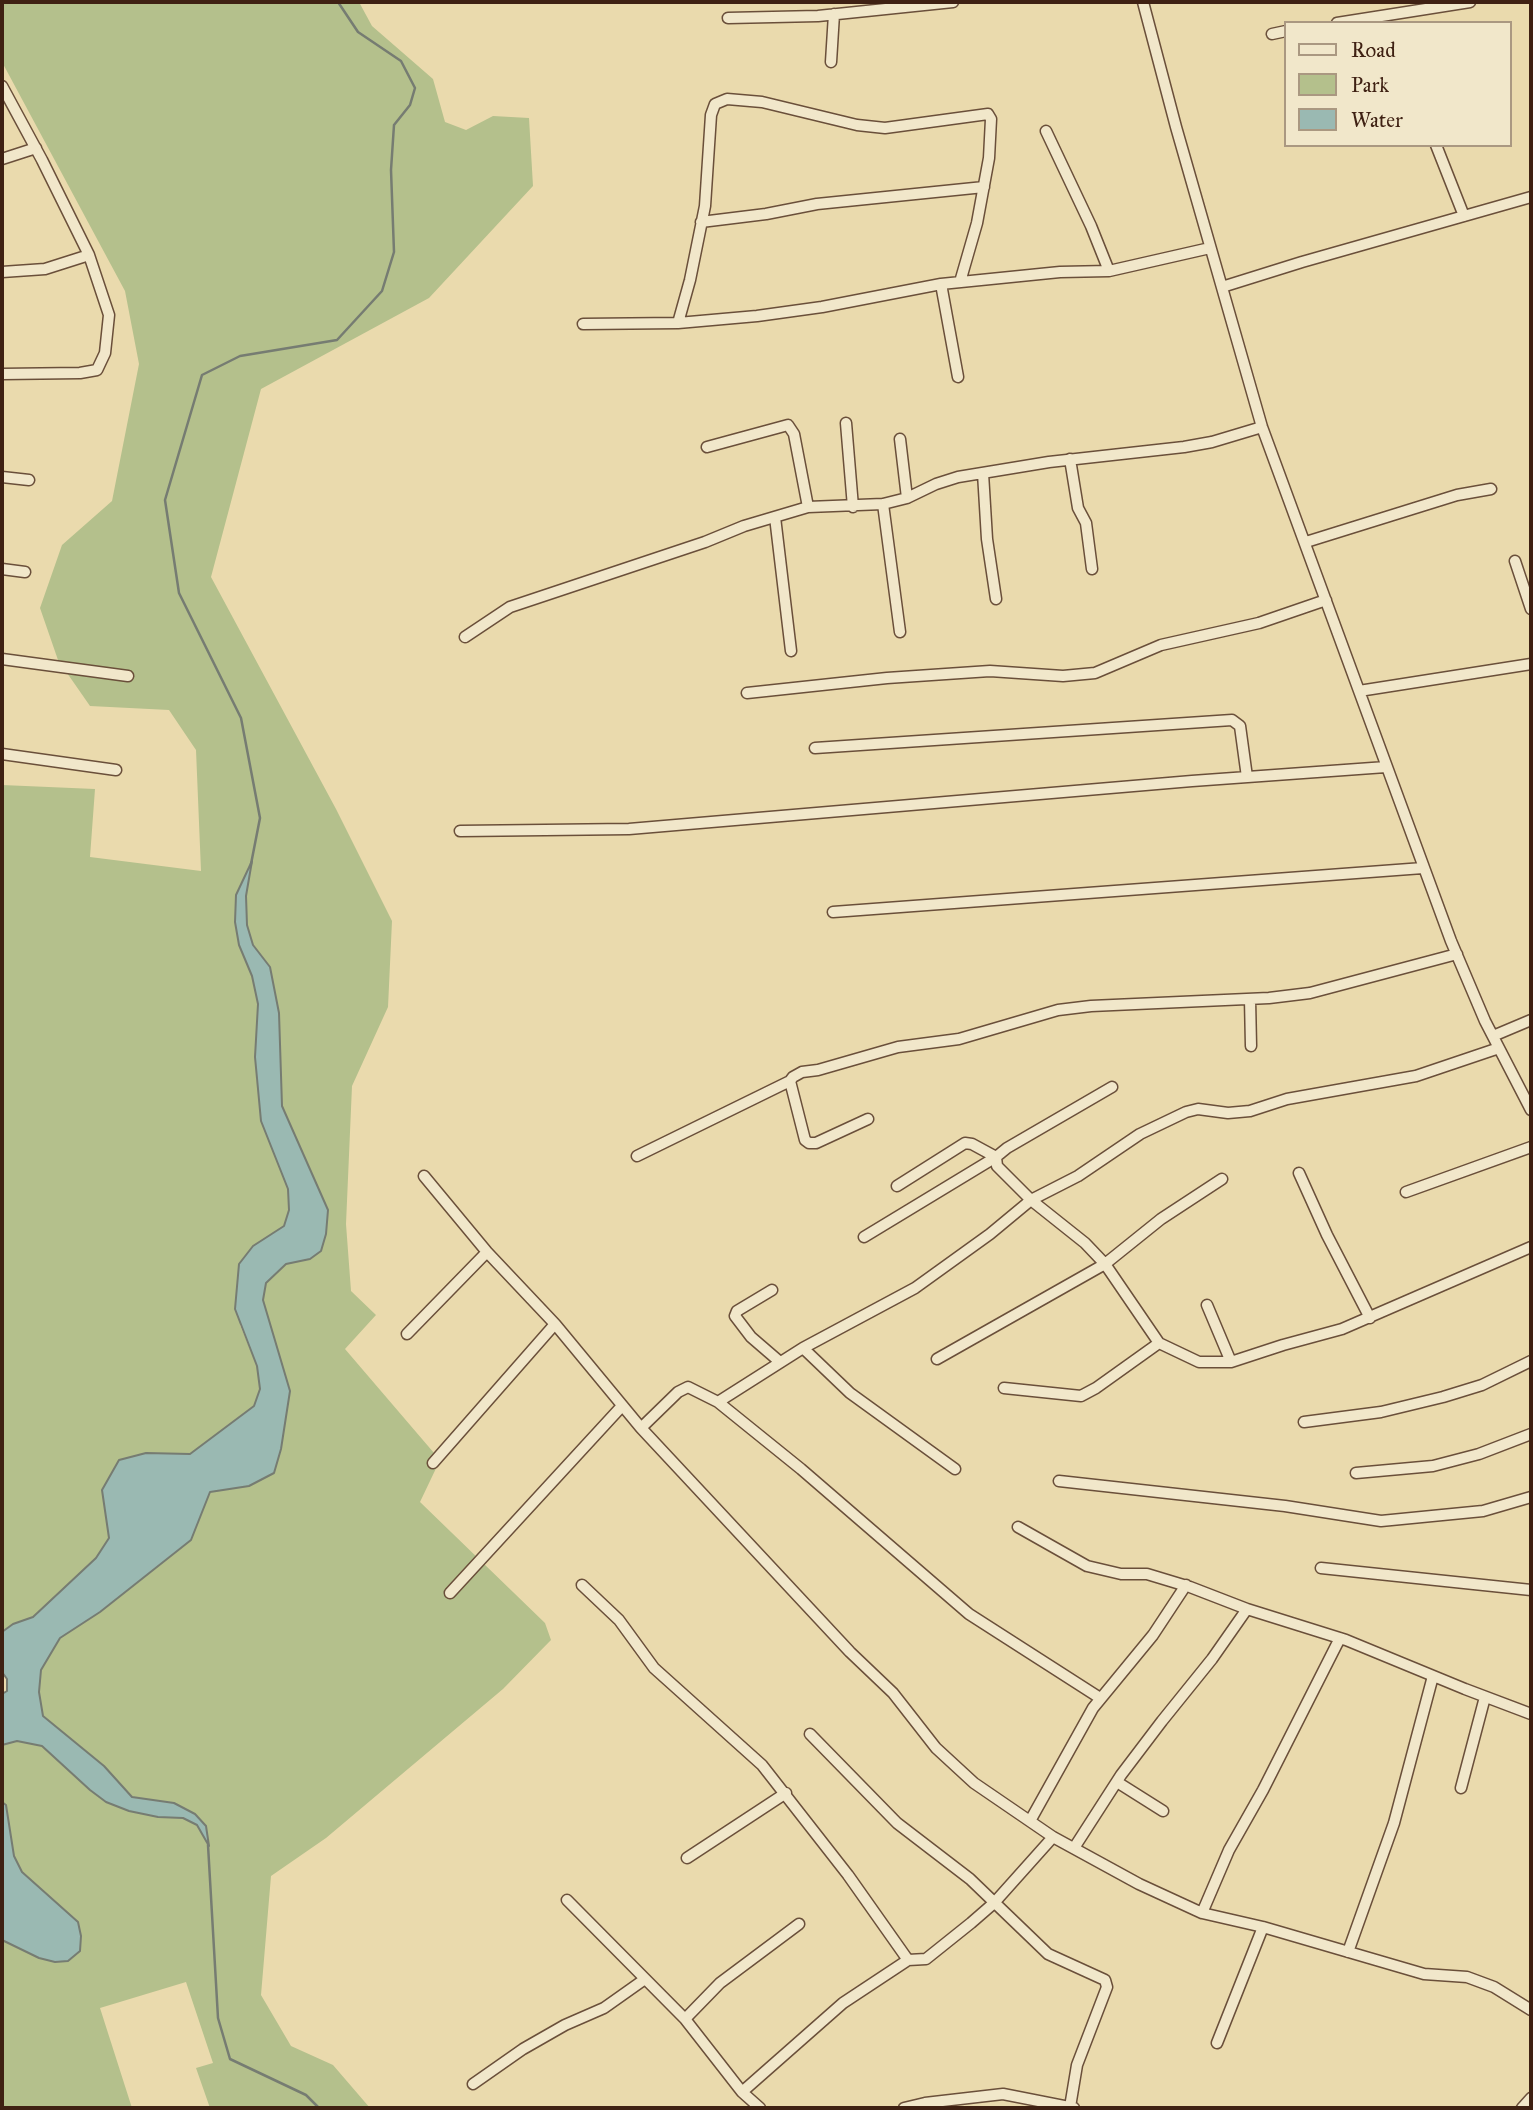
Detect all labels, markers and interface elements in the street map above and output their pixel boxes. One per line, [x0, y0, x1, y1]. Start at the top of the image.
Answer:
legend [1284, 21, 1512, 147]
text: Road [1351, 37, 1396, 63]
text: Park [1351, 72, 1389, 98]
text: Water [1351, 107, 1403, 133]

